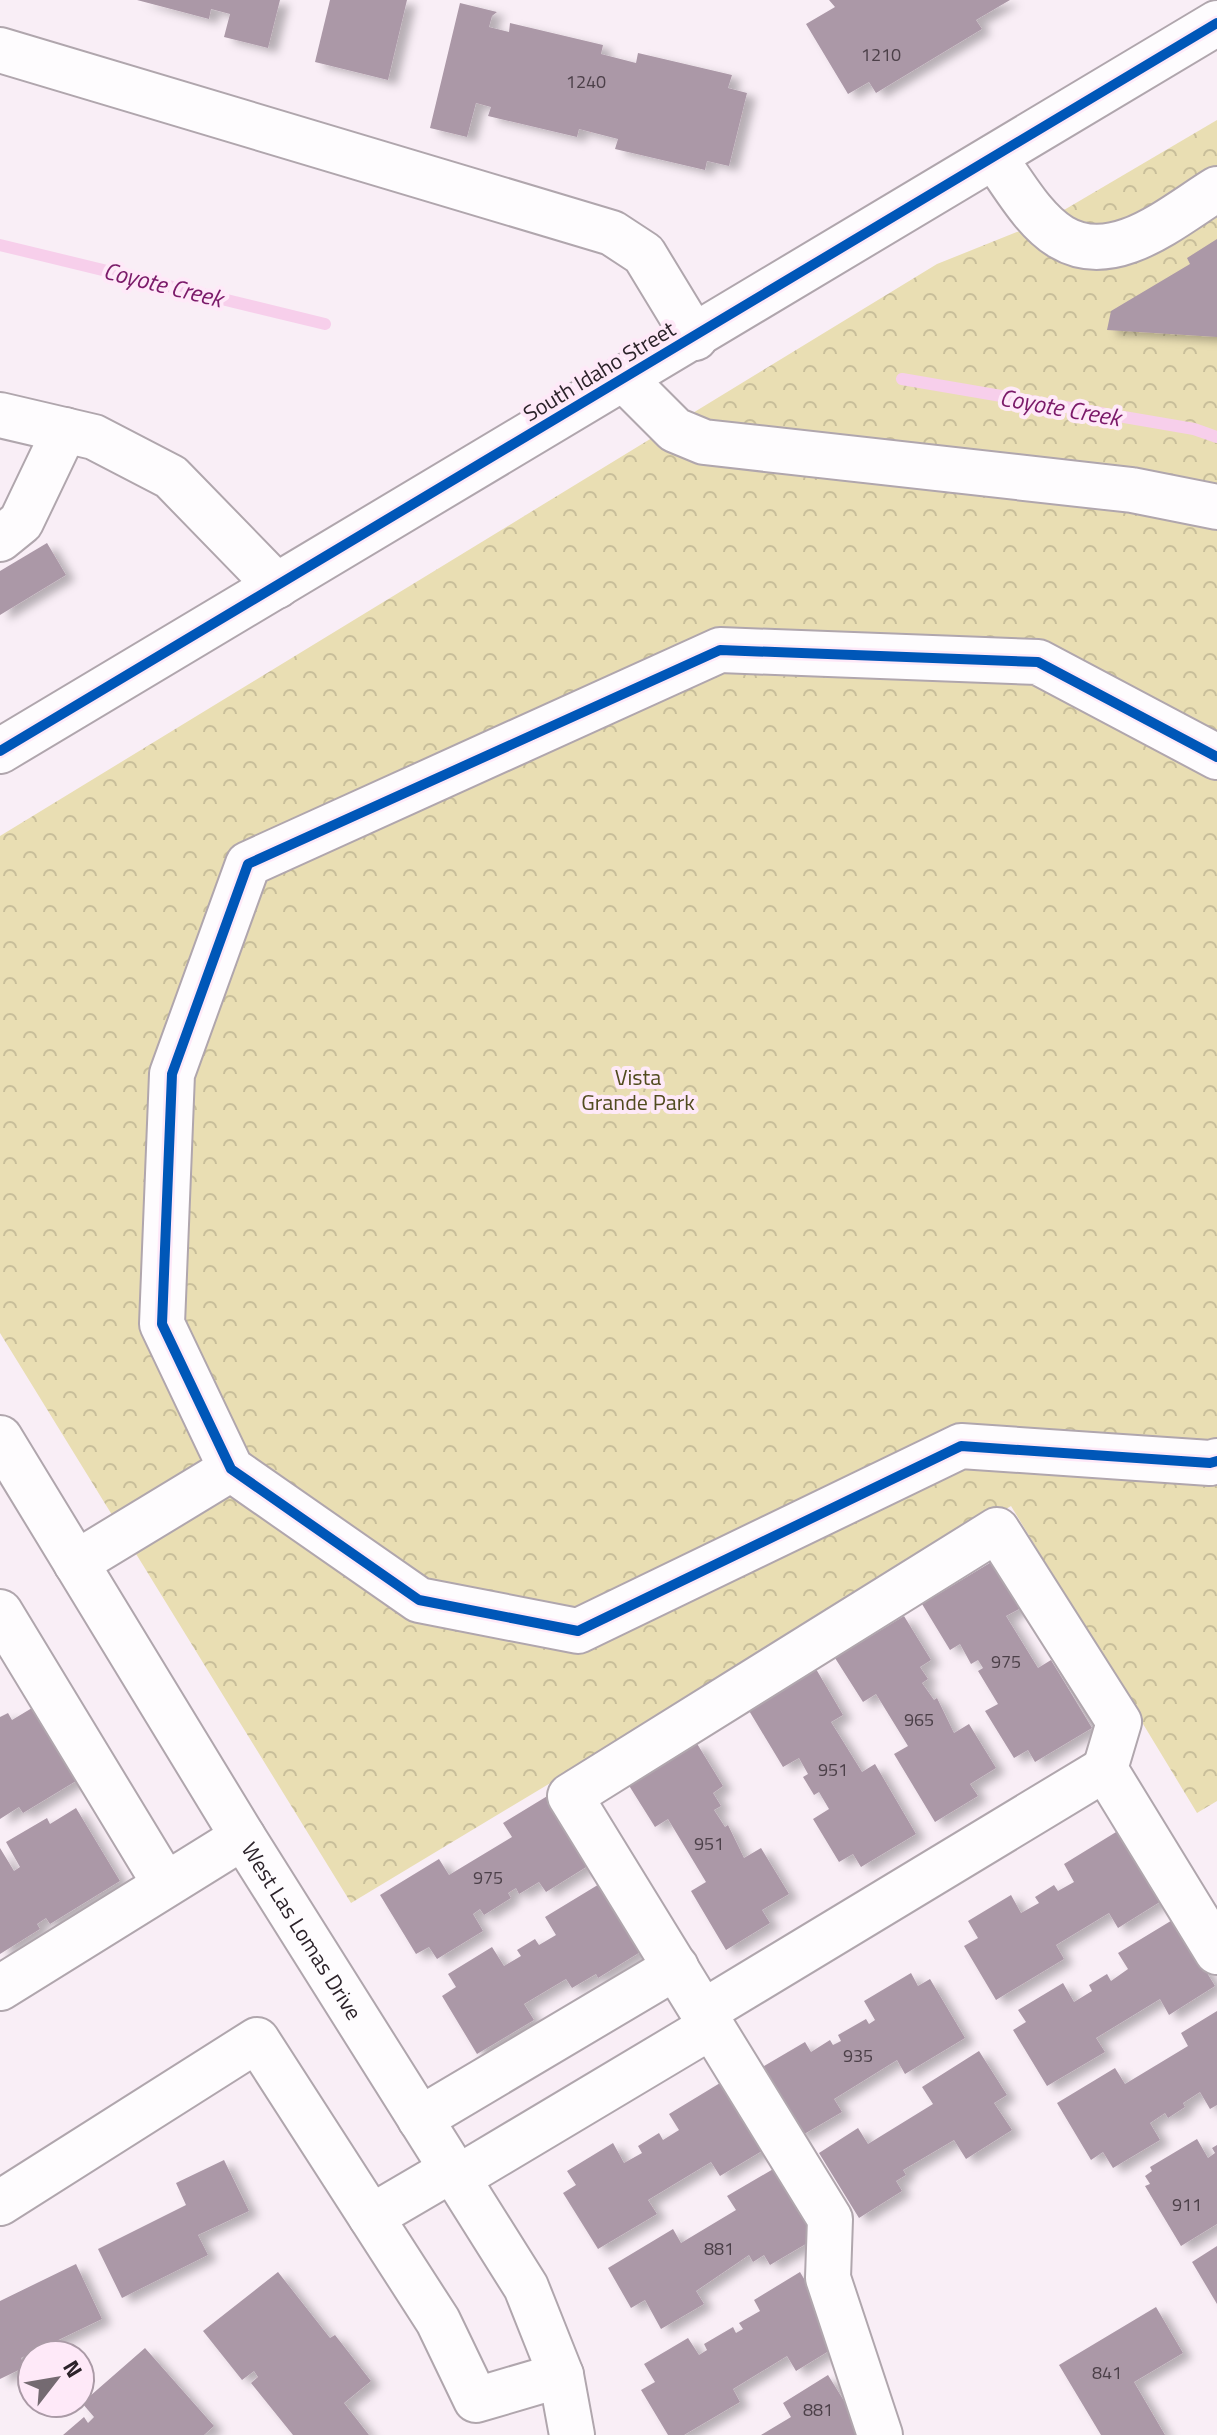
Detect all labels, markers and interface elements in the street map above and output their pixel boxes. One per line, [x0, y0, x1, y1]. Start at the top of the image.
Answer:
house number: 1210 [861, 41, 901, 68]
house number: 1240 [566, 68, 606, 95]
water label: Coyote Creek [100, 252, 230, 317]
street label: South Idaho Street [516, 312, 682, 430]
water label: Coyote Creek [997, 379, 1127, 436]
park label: Vista Grande Park [581, 1060, 695, 1119]
house number: 975 [991, 1648, 1021, 1675]
house number: 965 [904, 1706, 934, 1733]
house number: 951 [818, 1756, 848, 1783]
house number: 951 [694, 1830, 724, 1857]
street label: West Las Lomas Drive [233, 1835, 371, 2026]
house number: 975 [473, 1864, 503, 1891]
house number: 935 [843, 2042, 873, 2069]
house number: 911 [1172, 2191, 1202, 2218]
house number: 881 [704, 2235, 734, 2262]
north arrow [16, 2339, 96, 2419]
text: N [55, 2353, 92, 2384]
house number: 841 [1092, 2359, 1122, 2386]
house number: 881 [803, 2396, 833, 2423]

